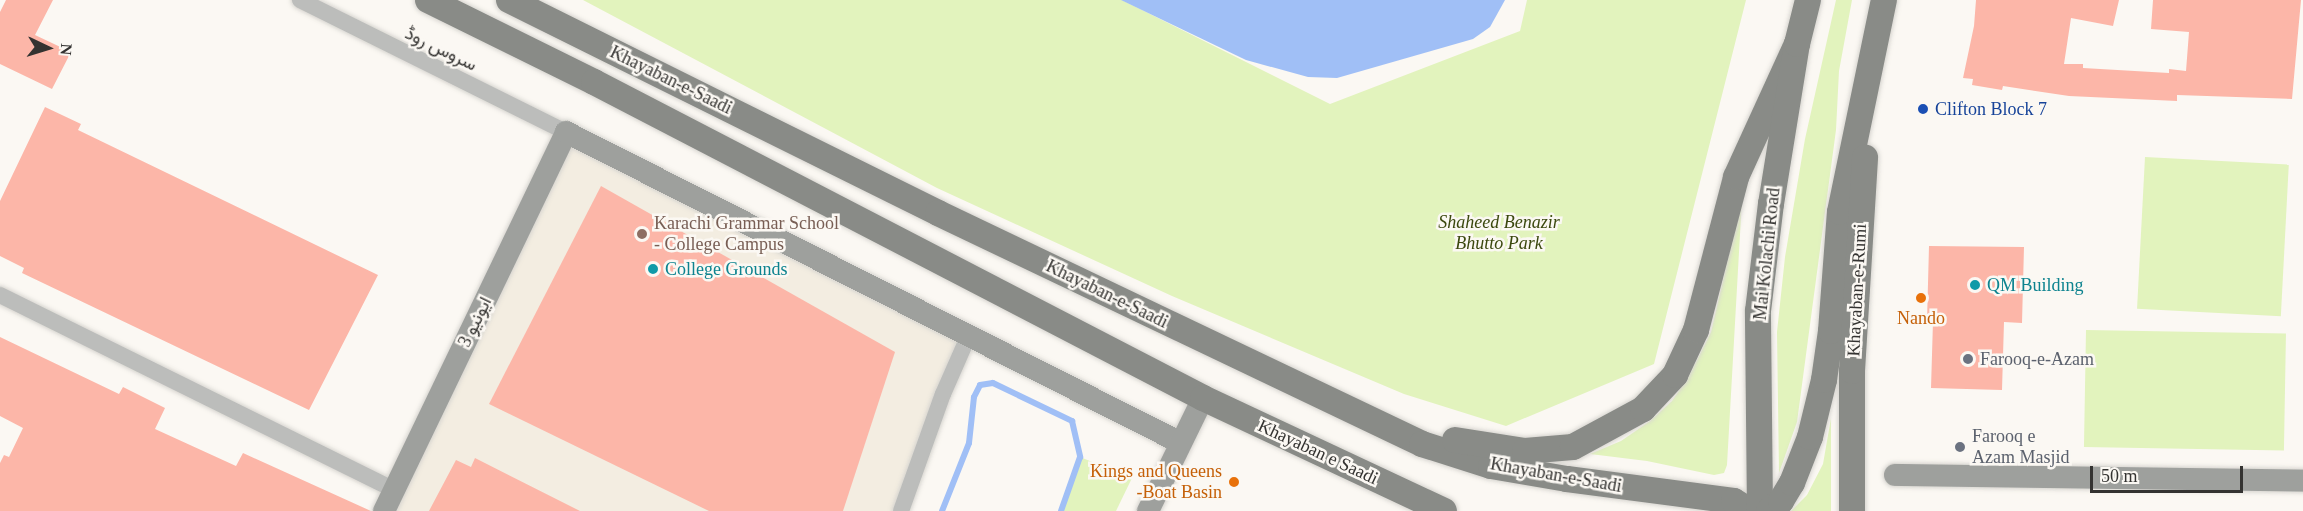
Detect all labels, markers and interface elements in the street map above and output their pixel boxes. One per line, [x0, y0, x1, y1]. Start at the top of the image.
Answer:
north arrow [18, 18, 78, 78]
street label: سروس روڈ [402, 22, 480, 76]
street label: Khayaban-e-Saadi [607, 41, 735, 119]
text: N [58, 43, 75, 56]
place label: Clifton Block 7 [1935, 98, 2047, 120]
marker: Clifton Block 7 [1916, 102, 1930, 116]
street label: Mai Kolachi Road [1749, 187, 1785, 321]
park label: Shaheed Benazir Bhutto Park [1438, 212, 1560, 254]
place label: Karachi Grammar School - College Campus [654, 213, 839, 256]
street label: Khayaban-e-Rumi [1843, 223, 1871, 357]
marker: Karachi Grammar School - College Campus [635, 227, 649, 241]
street label: Khayaban-e-Saadi [1043, 255, 1171, 333]
place label: College Grounds [665, 258, 787, 280]
marker: College Grounds [646, 262, 660, 276]
place label: QM Building [1987, 274, 2084, 296]
marker: QM Building [1968, 278, 1982, 292]
marker: Nando [1914, 291, 1928, 305]
street label: ایونیو 3 [454, 293, 496, 351]
place label: Nando [1897, 307, 1945, 329]
place label: Farooq-e-Azam [1980, 348, 2094, 370]
marker: Farooq-e-Azam [1961, 352, 1975, 366]
street label: Khayaban e Saadi [1255, 415, 1381, 489]
place label: Farooq e Azam Masjid [1972, 426, 2069, 468]
marker: Farooq e Azam Masjid [1953, 440, 1967, 454]
street label: Khayaban-e-Saadi [1489, 453, 1623, 497]
scale bar [2093, 454, 2246, 492]
place label: Kings and Queens -Boat Basin [1090, 461, 1222, 504]
text: 50 m [2101, 466, 2138, 486]
marker: Kings and Queens -Boat Basin [1227, 475, 1241, 489]

